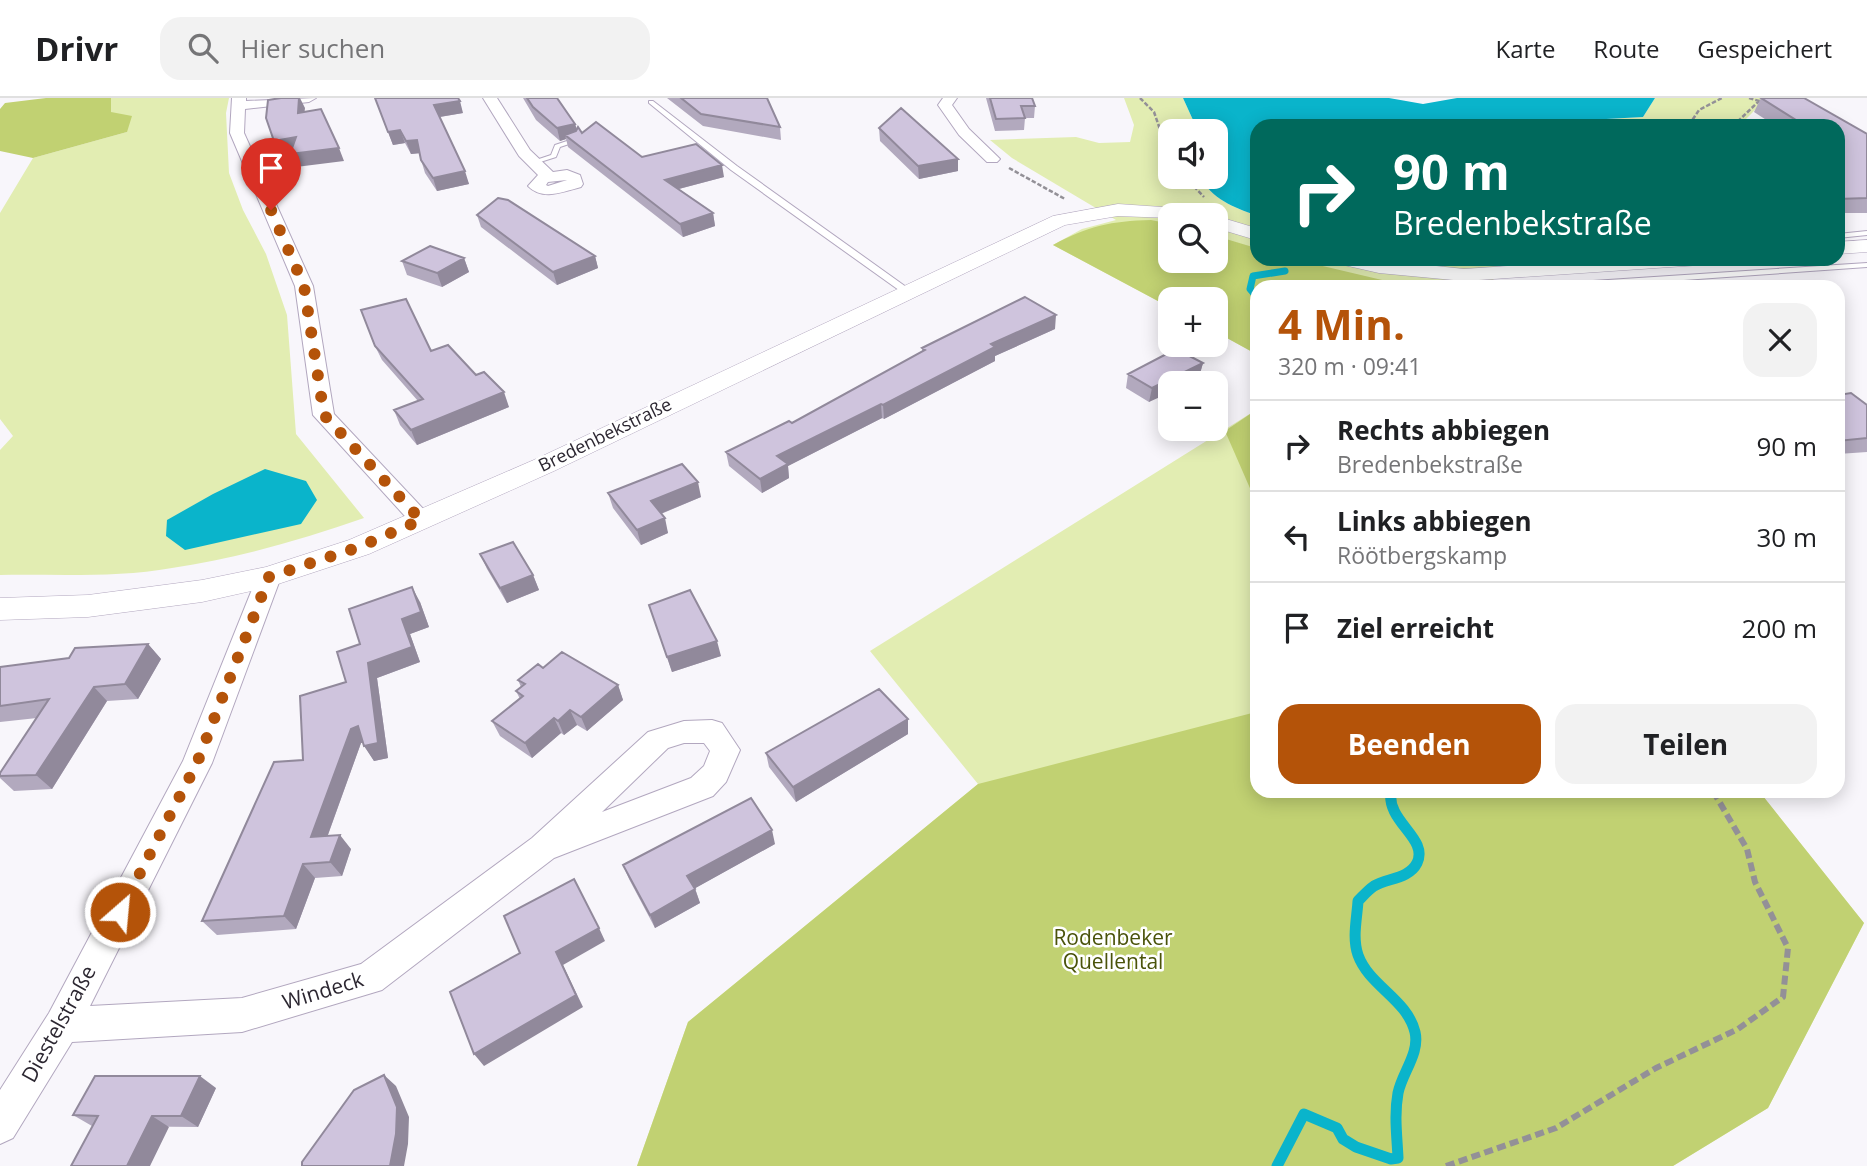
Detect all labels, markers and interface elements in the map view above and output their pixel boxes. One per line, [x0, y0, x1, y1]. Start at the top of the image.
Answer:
search box [160, 17, 650, 80]
text: Drivr [35, 26, 118, 71]
icon: search [184, 29, 222, 67]
text: Hier suchen [240, 30, 385, 66]
text: Karte [1495, 32, 1555, 65]
text: Route [1593, 32, 1659, 65]
text: Gespeichert [1697, 32, 1832, 65]
map controls [1158, 119, 1228, 441]
button: sound [1158, 119, 1228, 189]
pin [241, 138, 301, 210]
text: 90 m [1393, 138, 1510, 204]
icon: right [1278, 147, 1369, 238]
icon: arrive [252, 149, 290, 187]
text: Bredenbekstraße [1393, 201, 1652, 244]
button: search [1158, 203, 1228, 273]
button: + [1158, 287, 1228, 357]
text: 4 Min. [1278, 295, 1405, 352]
button: close [1743, 303, 1817, 377]
text: 320 m · 09:41 [1278, 350, 1421, 382]
button: − [1158, 371, 1228, 441]
street label: Bredenbekstraße [534, 391, 675, 477]
text: Rechts abbiegen [1337, 412, 1550, 448]
icon: right [1278, 427, 1316, 465]
text: 90 m [1756, 428, 1817, 464]
text: Bredenbekstraße [1337, 448, 1523, 480]
text: Links abbiegen [1337, 503, 1532, 539]
icon: left [1278, 518, 1316, 556]
text: 30 m [1756, 519, 1817, 555]
text: Röötbergskamp [1337, 539, 1507, 571]
icon: arrive [1278, 609, 1316, 647]
text: Ziel erreicht [1337, 610, 1494, 646]
text: 200 m [1742, 610, 1817, 646]
button: Beenden [1278, 704, 1541, 784]
button: Teilen [1555, 704, 1817, 784]
position arrow [83, 875, 157, 949]
park label: Rodenbeker Quellental [1053, 923, 1173, 975]
street label: Diestelstraße [14, 960, 102, 1087]
street label: Windeck [279, 964, 367, 1016]

